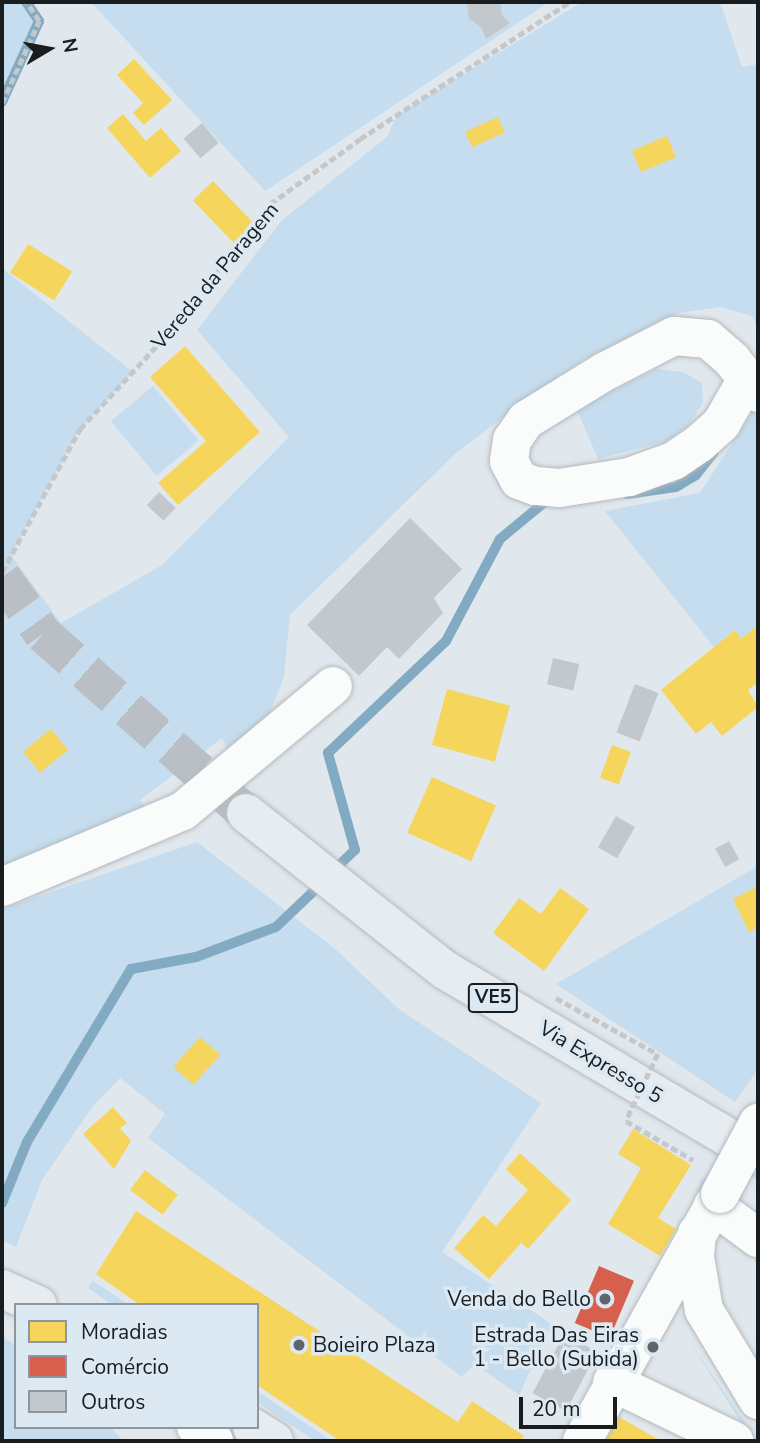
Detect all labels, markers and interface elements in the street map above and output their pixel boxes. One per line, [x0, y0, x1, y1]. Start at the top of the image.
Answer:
north arrow [14, 14, 84, 84]
text: N [56, 36, 84, 55]
street label: Vereda da Paragem [146, 197, 284, 355]
road number: VE5 [467, 982, 519, 1014]
street label: Via Expresso 5 [535, 1015, 667, 1109]
place label: Venda do Bello [447, 1286, 591, 1312]
marker: Venda do Bello [597, 1291, 613, 1307]
legend [14, 1303, 259, 1429]
text: Moradias [81, 1318, 168, 1346]
place label: Estrada Das Eiras 1 - Bello (Subida) [473, 1322, 639, 1372]
place label: Boieiro Plaza [313, 1332, 436, 1358]
marker: Boieiro Plaza [291, 1337, 307, 1353]
marker: Estrada Das Eiras 1 - Bello (Subida) [645, 1339, 661, 1355]
text: Comércio [81, 1353, 169, 1381]
scale bar [522, 1384, 620, 1428]
text: Outros [81, 1388, 145, 1416]
text: 20 m [532, 1395, 581, 1423]

